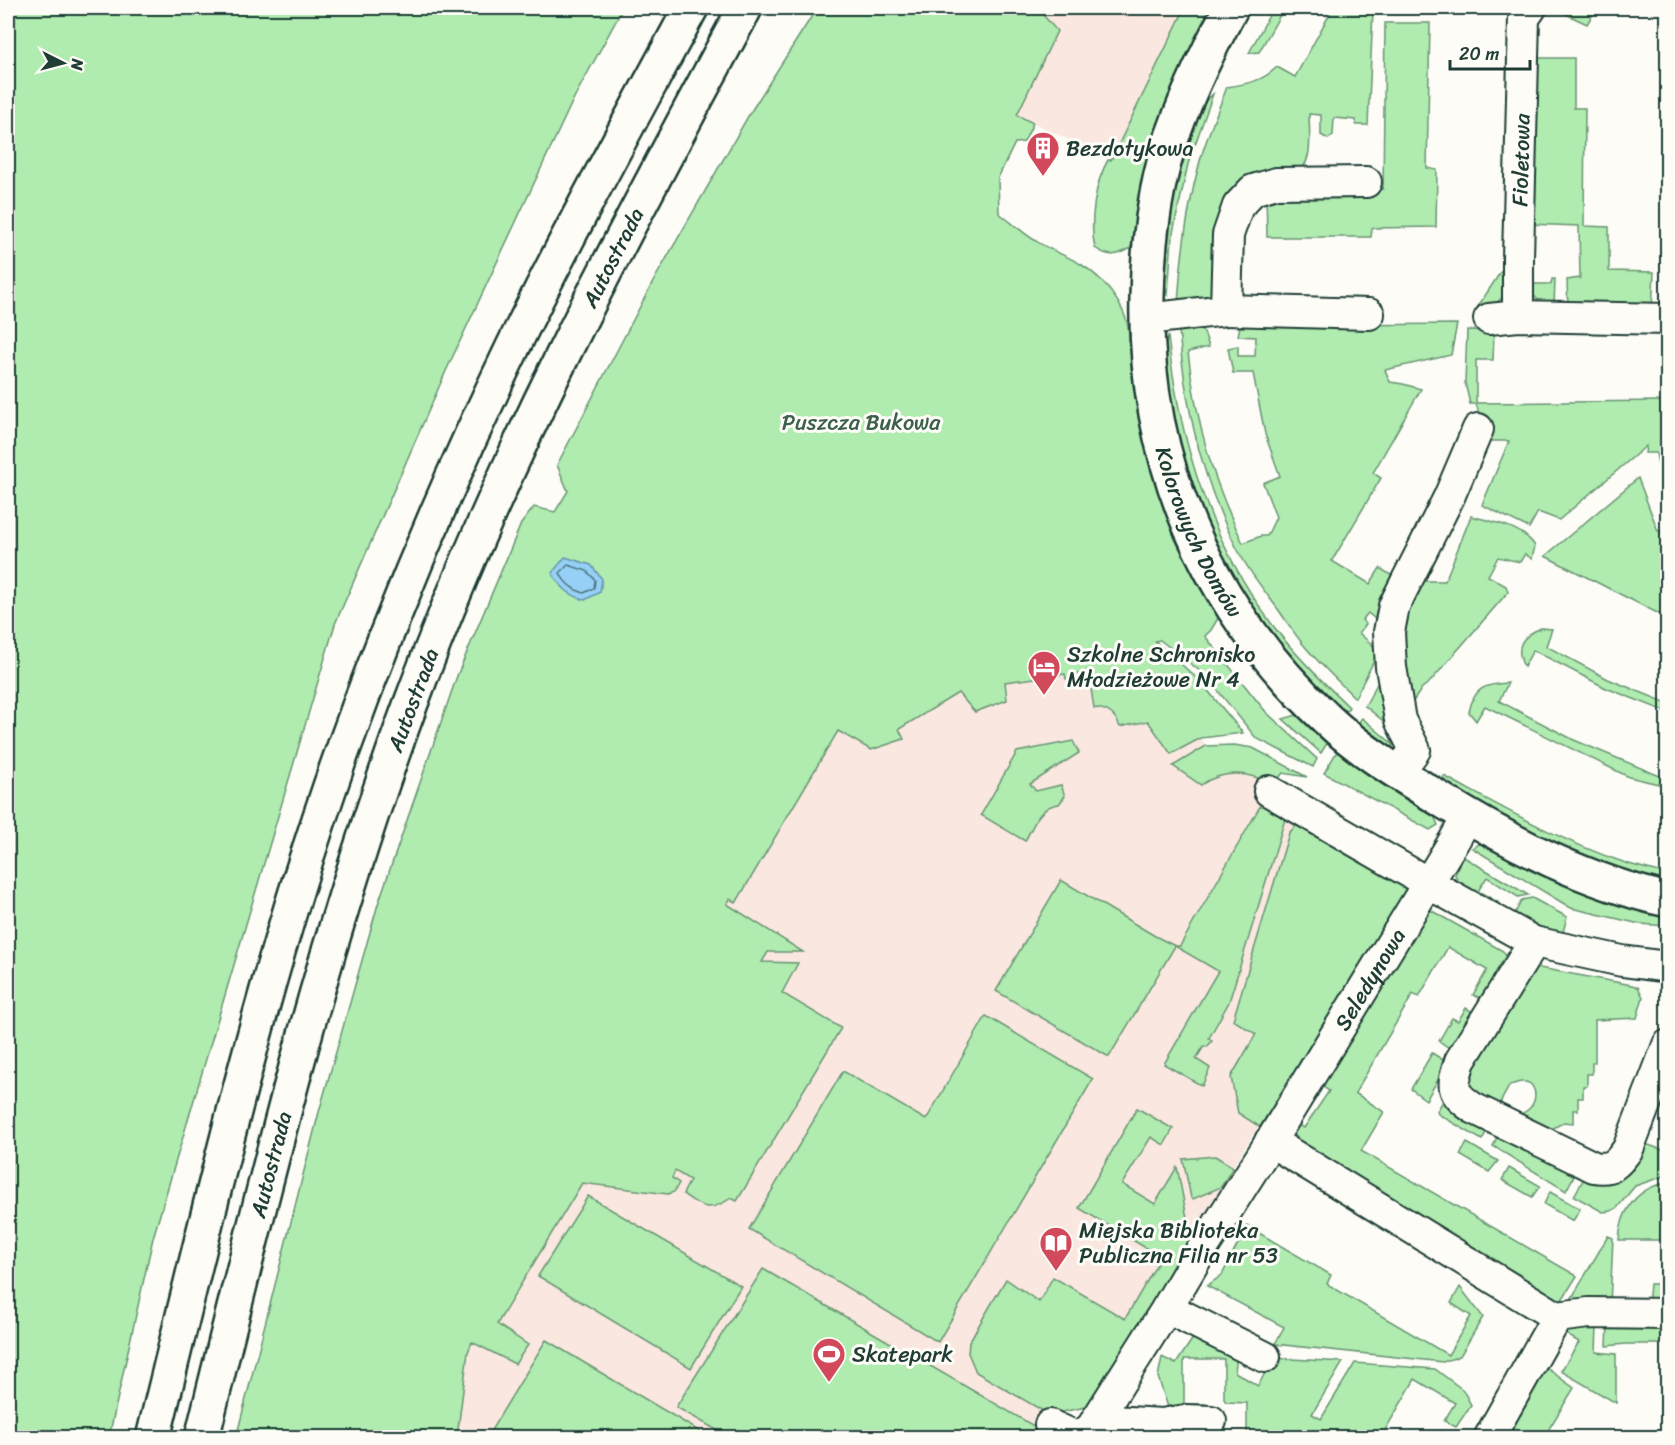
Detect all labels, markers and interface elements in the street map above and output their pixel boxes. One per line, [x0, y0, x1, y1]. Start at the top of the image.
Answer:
north arrow [33, 33, 93, 93]
scale bar [1450, 33, 1530, 71]
text: 20 m [1459, 38, 1499, 70]
text: N [62, 56, 93, 72]
street label: Fioletowa [1500, 112, 1541, 207]
place label: Bezdotykowa [1066, 129, 1194, 168]
building icon: Bezdotykowa [1025, 130, 1061, 177]
street label: Autostrada [570, 200, 655, 315]
park label: Puszcza Bukowa [782, 403, 941, 442]
street label: Kolorowych Domów [1144, 442, 1254, 625]
place label: Szkolne Schronisko Młodzieżowe Nr 4 [1067, 635, 1255, 699]
street label: Autostrada [375, 642, 450, 758]
hotel icon: Szkolne Schronisko Młodzieżowe Nr 4 [1026, 649, 1062, 696]
street label: Seledynowa [1323, 920, 1416, 1038]
street label: Autostrada [238, 1107, 303, 1223]
place label: Miejska Biblioteka Publiczna Filia nr 53 [1079, 1211, 1278, 1275]
library icon: Miejska Biblioteka Publiczna Filia nr 53 [1038, 1225, 1074, 1272]
place label: Skatepark [852, 1335, 953, 1374]
sports icon: Skatepark [811, 1336, 847, 1383]

